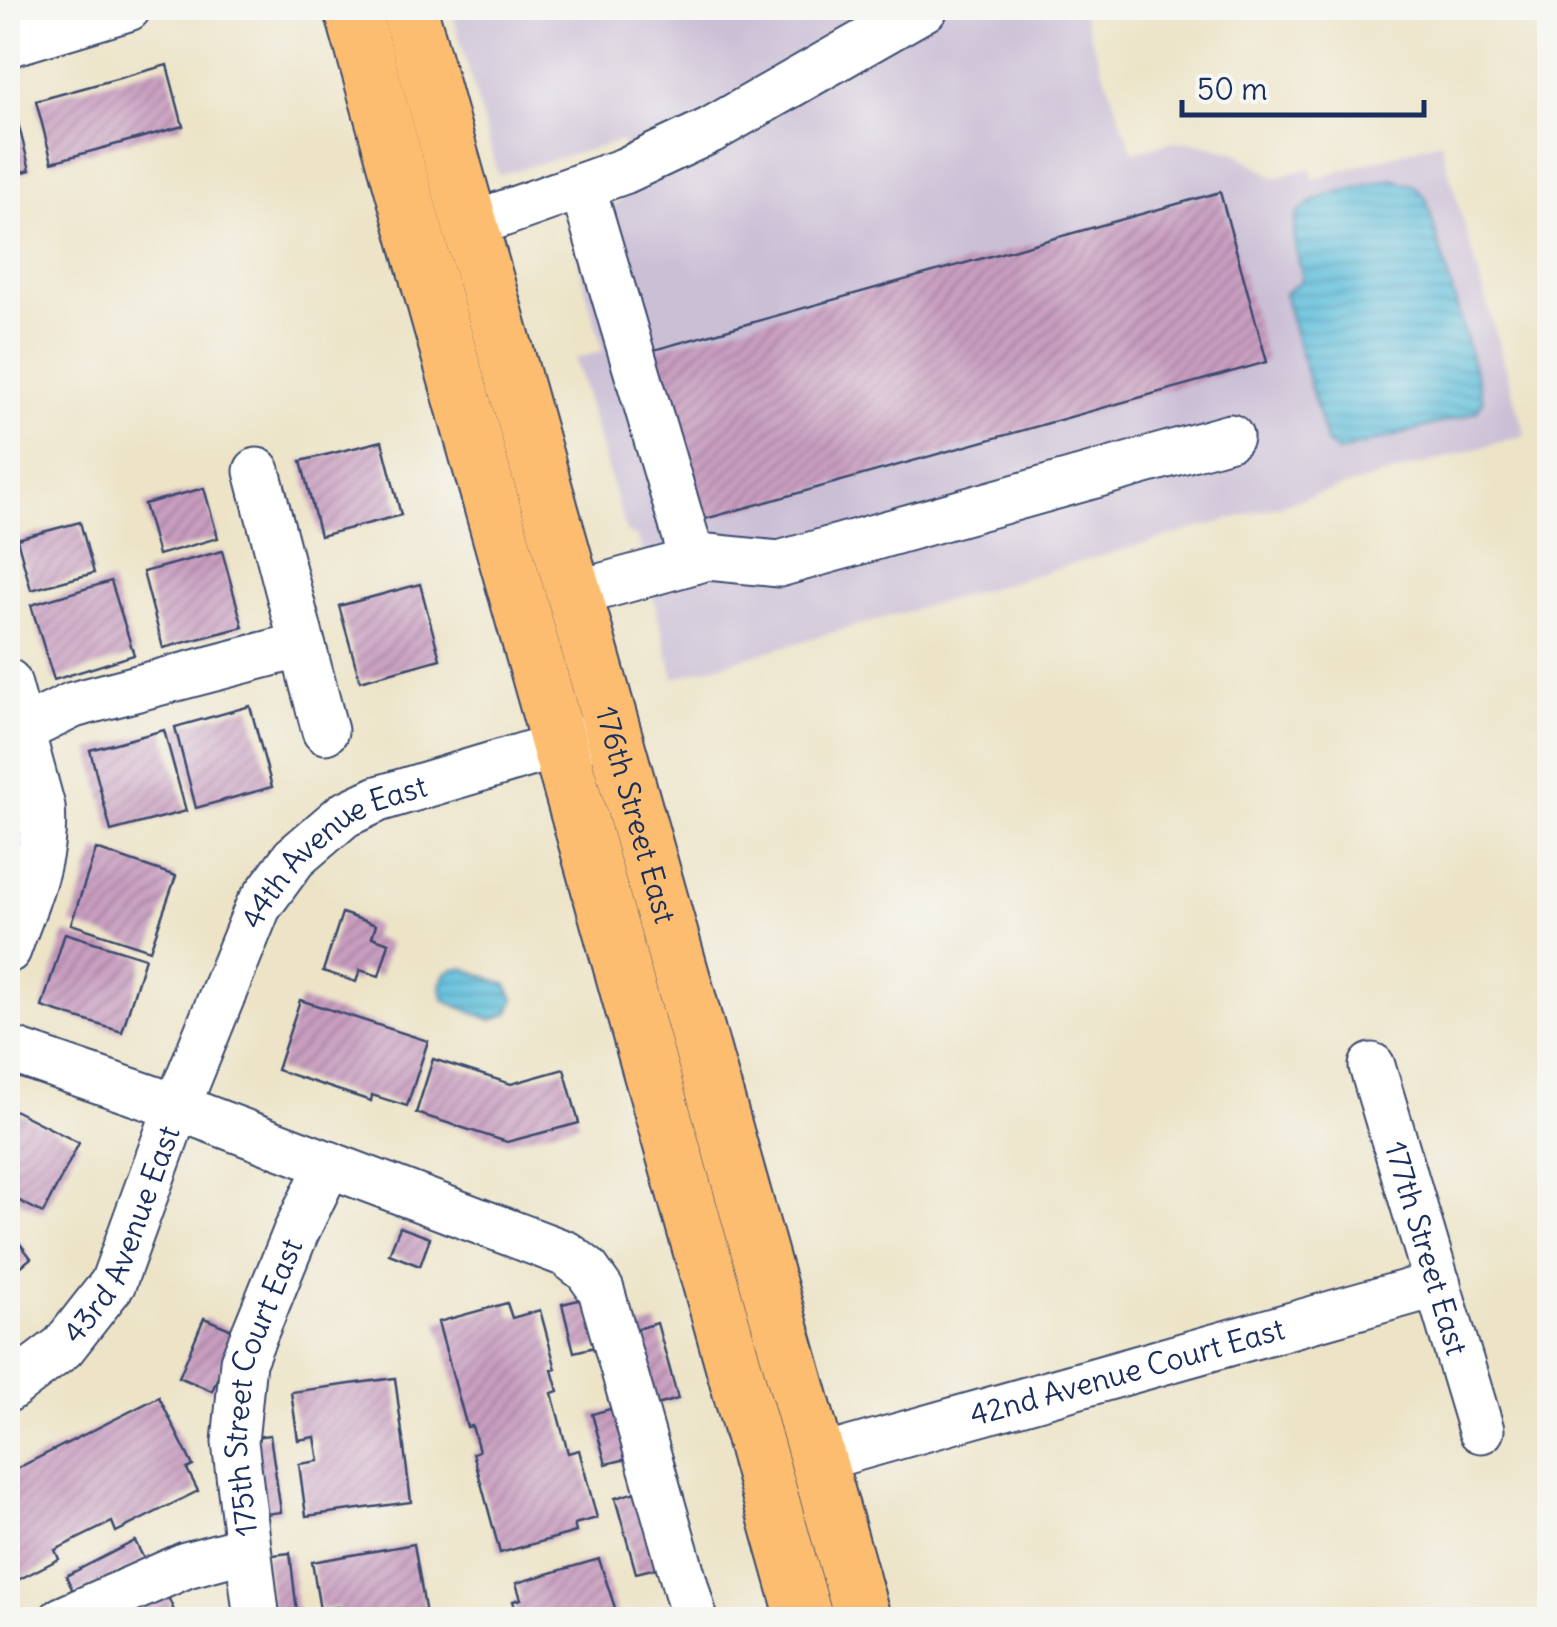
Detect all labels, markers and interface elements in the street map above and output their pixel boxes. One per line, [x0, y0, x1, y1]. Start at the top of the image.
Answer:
scale bar [1182, 55, 1424, 117]
text: 50 m [1197, 70, 1267, 108]
street label: 176th Street East [588, 702, 685, 927]
street label: 44th Avenue East [232, 767, 431, 934]
street label: 43rd Avenue East [54, 1120, 188, 1351]
street label: 177th Street East [1377, 1137, 1476, 1359]
street label: 175th Street Court East [216, 1233, 310, 1539]
street label: 42nd Avenue Court East [965, 1309, 1289, 1434]

